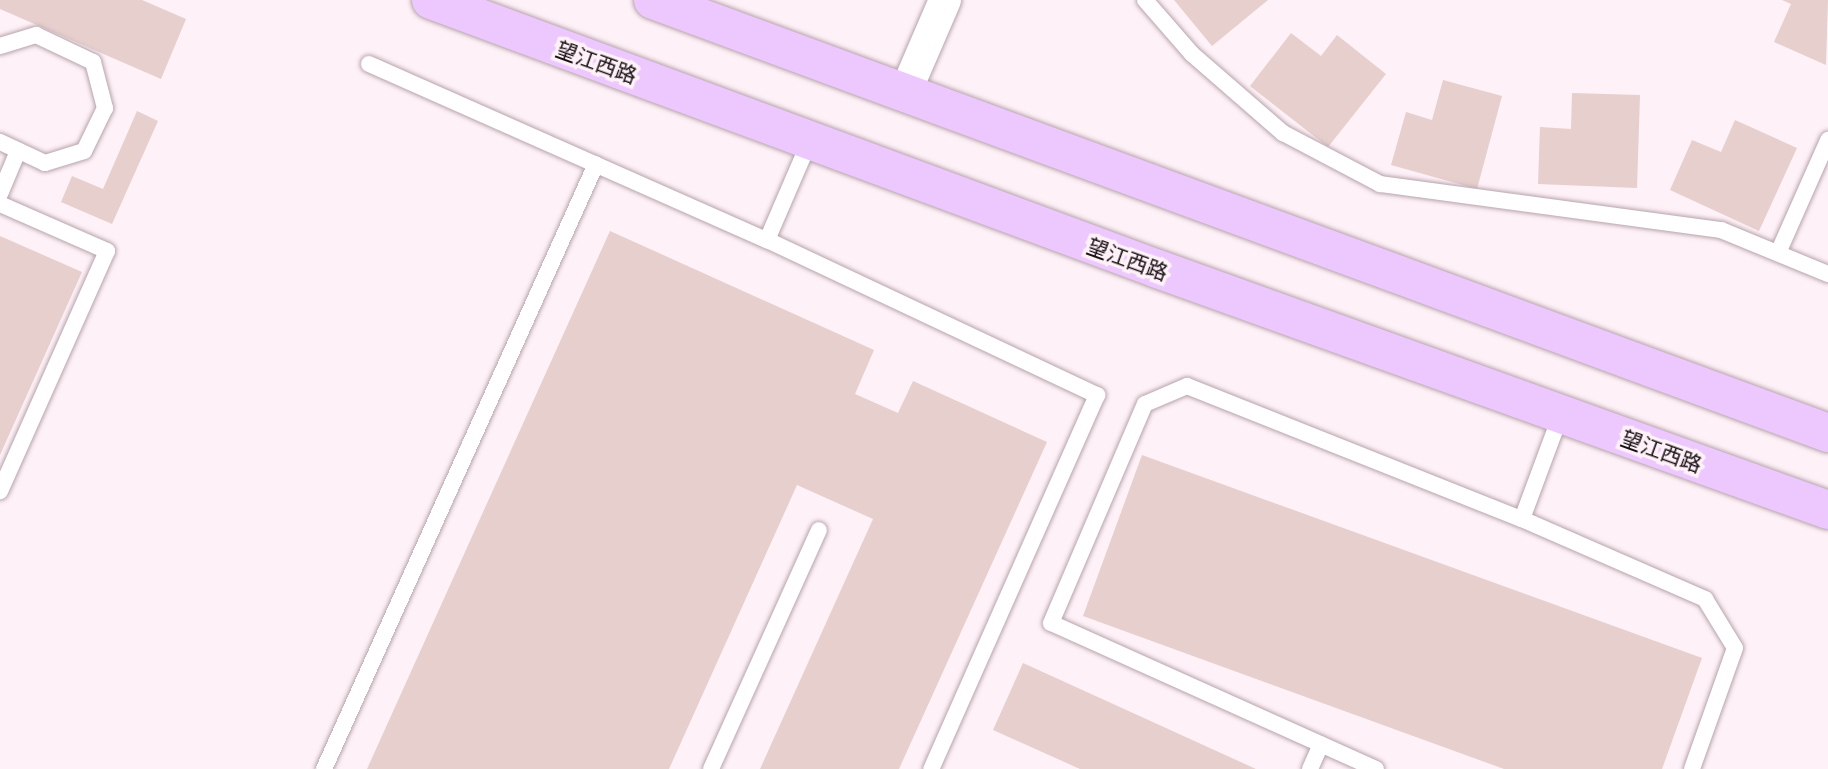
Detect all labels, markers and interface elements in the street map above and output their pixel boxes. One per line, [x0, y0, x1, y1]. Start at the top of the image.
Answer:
street label: 望江西路 [553, 35, 641, 87]
street label: 望江西路 [1084, 232, 1172, 284]
street label: 望江西路 [1618, 424, 1706, 476]

